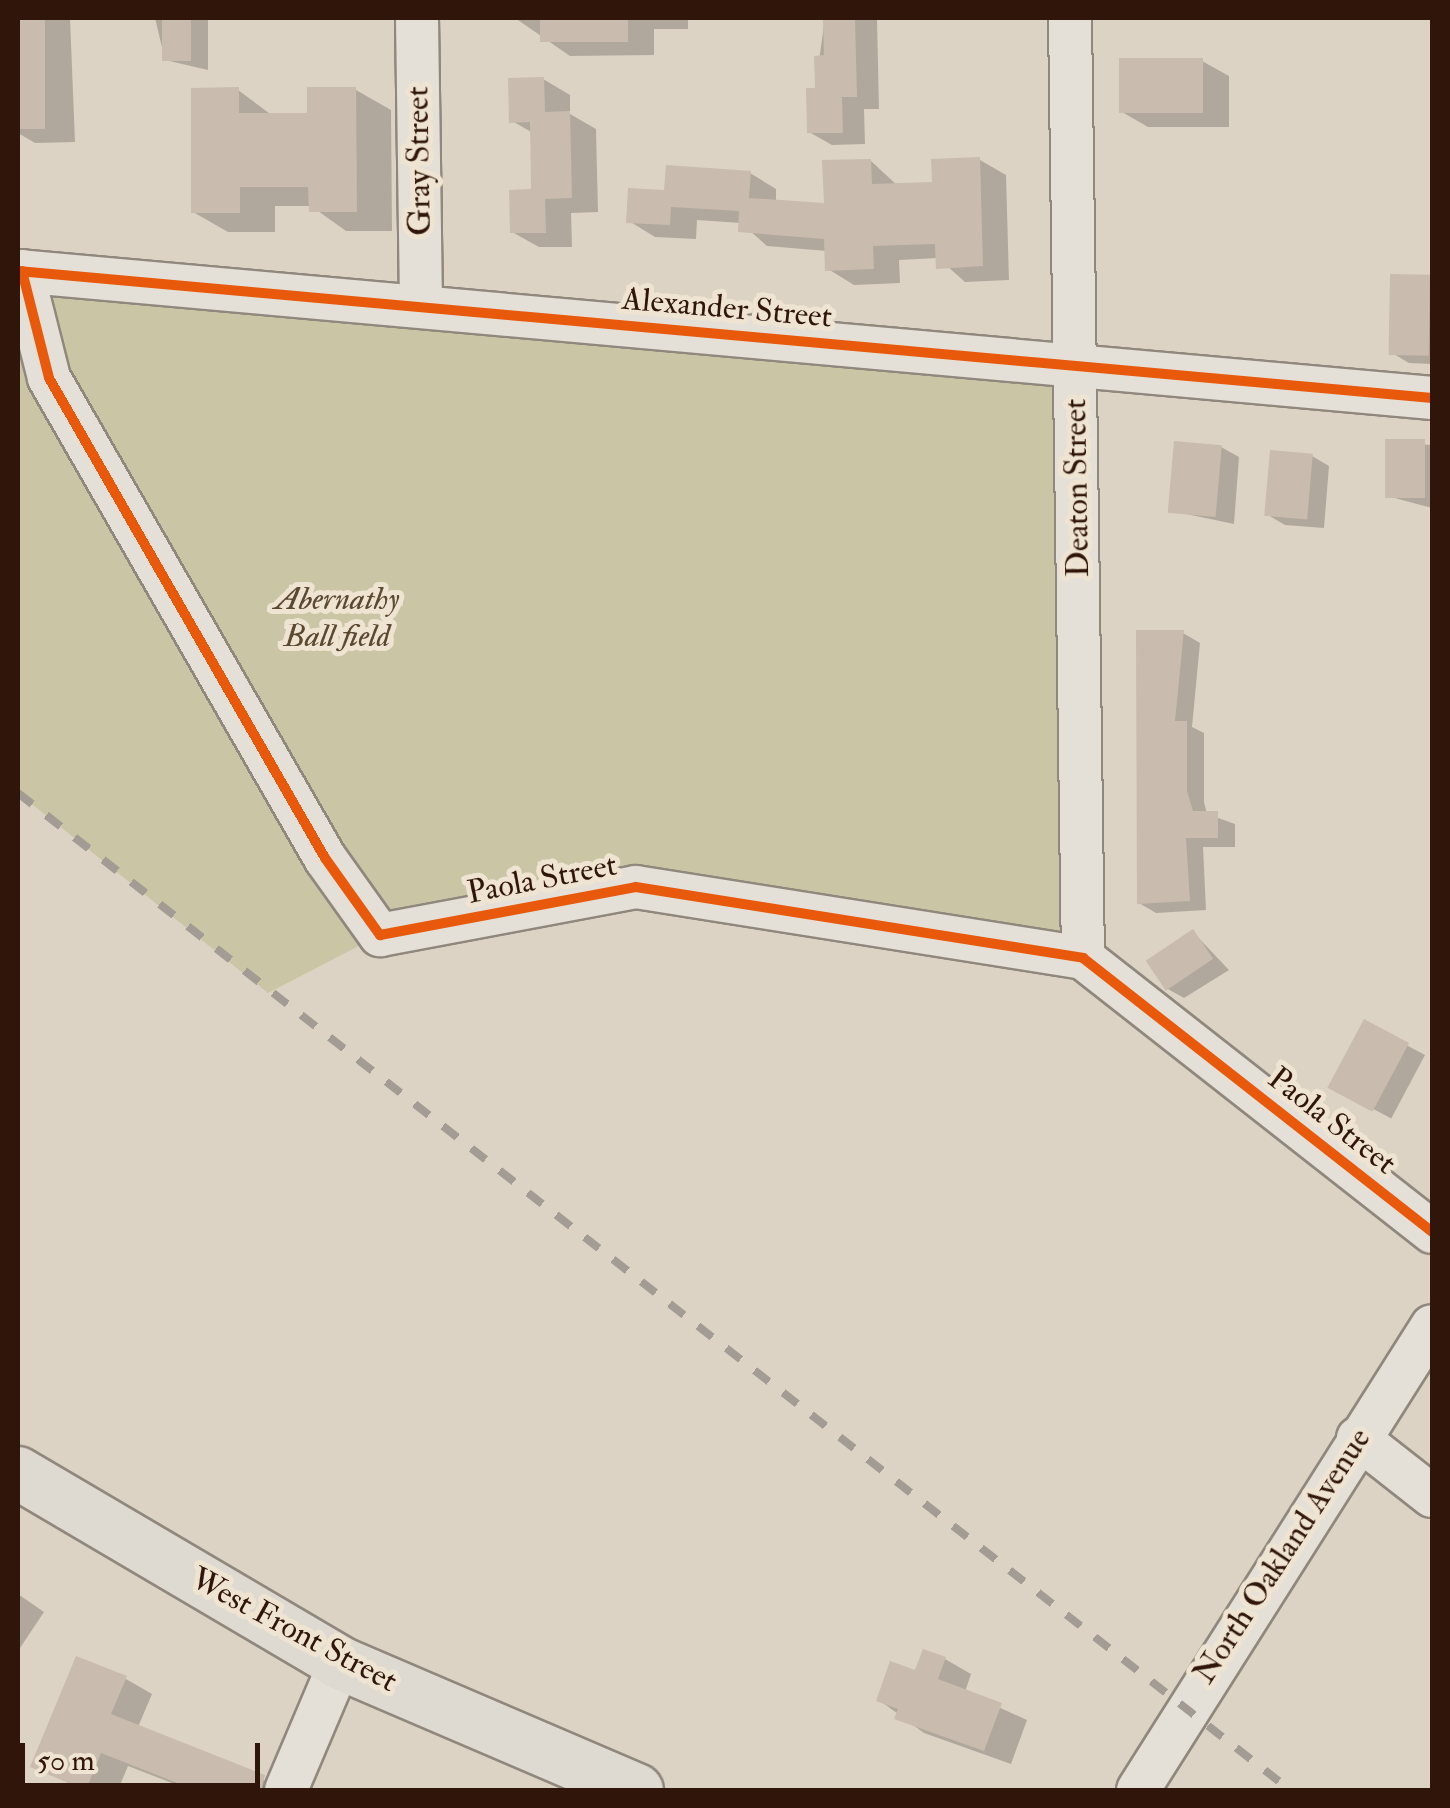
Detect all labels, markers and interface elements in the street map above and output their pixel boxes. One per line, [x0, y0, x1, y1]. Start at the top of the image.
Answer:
street label: Gray Street [398, 86, 440, 236]
street label: Alexander Street [621, 280, 833, 336]
street label: Deaton Street [1056, 398, 1098, 578]
park label: Abernathy Ball field [275, 581, 399, 656]
street label: Paola Street [464, 846, 620, 912]
street label: Paola Street [1260, 1059, 1404, 1183]
street label: North Oakland Avenue [1185, 1421, 1379, 1691]
street label: West Front Street [184, 1559, 404, 1701]
scale bar [25, 1723, 265, 1785]
text: 50 m [37, 1742, 95, 1779]

